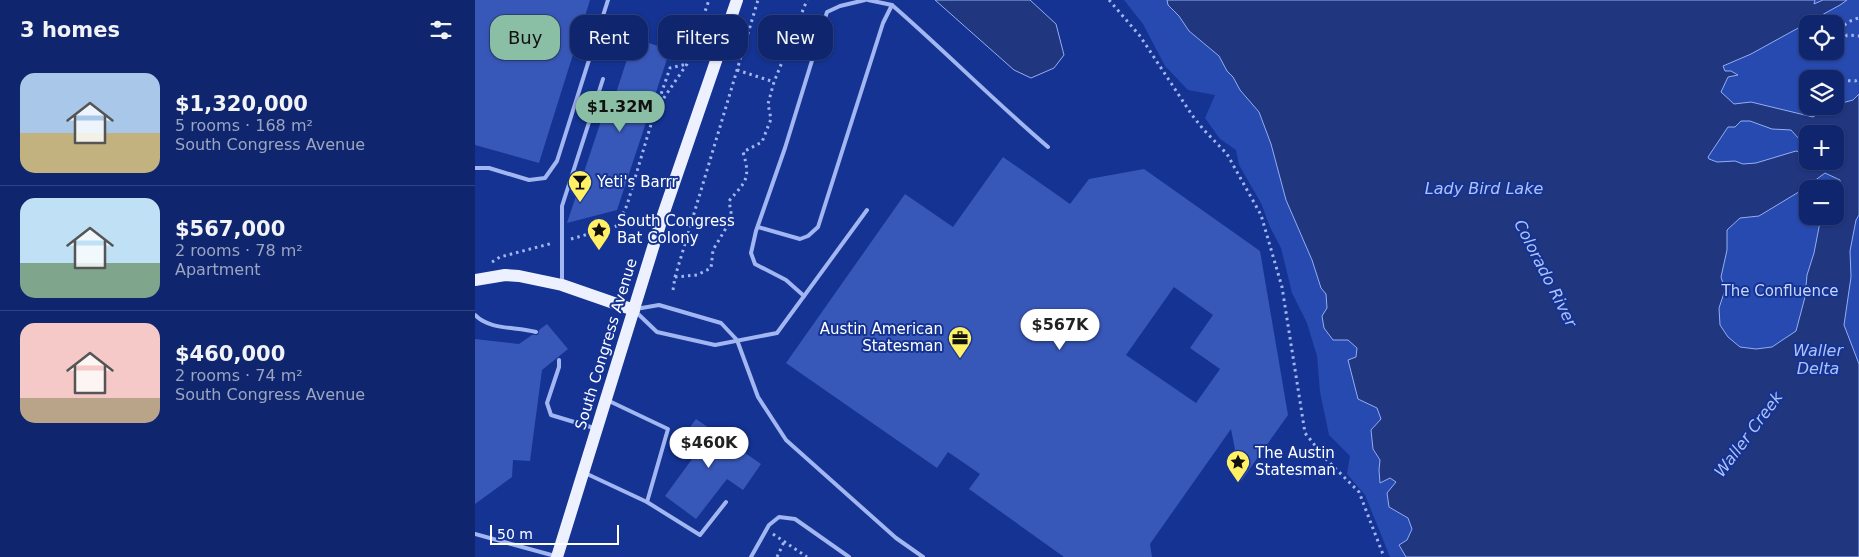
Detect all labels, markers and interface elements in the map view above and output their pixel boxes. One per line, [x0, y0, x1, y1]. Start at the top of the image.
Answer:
chip: Buy [490, 15, 560, 60]
chip: Rent [570, 15, 648, 60]
chip: Filters [658, 15, 748, 60]
chip: New [758, 15, 833, 60]
map controls [1799, 15, 1844, 225]
button: locate [1799, 15, 1844, 60]
icon: filters [427, 16, 455, 44]
text: 3 homes [20, 18, 120, 42]
button: layers [1799, 70, 1844, 115]
pin: $1.32M [579, 90, 661, 133]
text: $1,320,000 [175, 92, 308, 116]
icon: home [60, 93, 120, 153]
text: $1.32M [587, 97, 653, 116]
text: 5 rooms · 168 m² [175, 116, 313, 135]
button: + [1799, 125, 1844, 170]
text: South Congress Avenue [175, 135, 365, 154]
bar icon: Yeti's Barrr [567, 169, 593, 203]
place label: Yeti's Barrr [596, 173, 678, 191]
water label: Lady Bird Lake [1425, 179, 1543, 198]
button: − [1799, 180, 1844, 225]
place label: South Congress Bat Colony [617, 212, 735, 247]
water label: Colorado River [1510, 216, 1581, 331]
text: $567,000 [175, 217, 285, 241]
place icon: South Congress Bat Colony [586, 217, 612, 251]
icon: home [60, 218, 120, 278]
text: 2 rooms · 78 m² [175, 241, 303, 260]
street label: South Congress Avenue [571, 256, 641, 432]
text: Apartment [175, 260, 261, 279]
park label: The Confluence [1721, 282, 1839, 300]
pin: $567K [1025, 308, 1095, 351]
text: $567K [1032, 315, 1088, 334]
place label: Austin American Statesman [820, 320, 943, 355]
office icon: Austin American Statesman [947, 325, 973, 359]
water label: Waller Delta [1793, 341, 1844, 378]
text: $460,000 [175, 342, 285, 366]
icon: home [60, 343, 120, 403]
text: 2 rooms · 74 m² [175, 366, 303, 385]
text: South Congress Avenue [175, 385, 365, 404]
water label: Waller Creek [1710, 387, 1787, 481]
pin: $460K [674, 426, 744, 469]
text: $460K [681, 433, 737, 452]
place label: The Austin Statesman [1254, 444, 1336, 479]
place icon: The Austin Statesman [1225, 449, 1251, 483]
scale bar [490, 522, 619, 545]
text: 50 m [497, 526, 533, 542]

